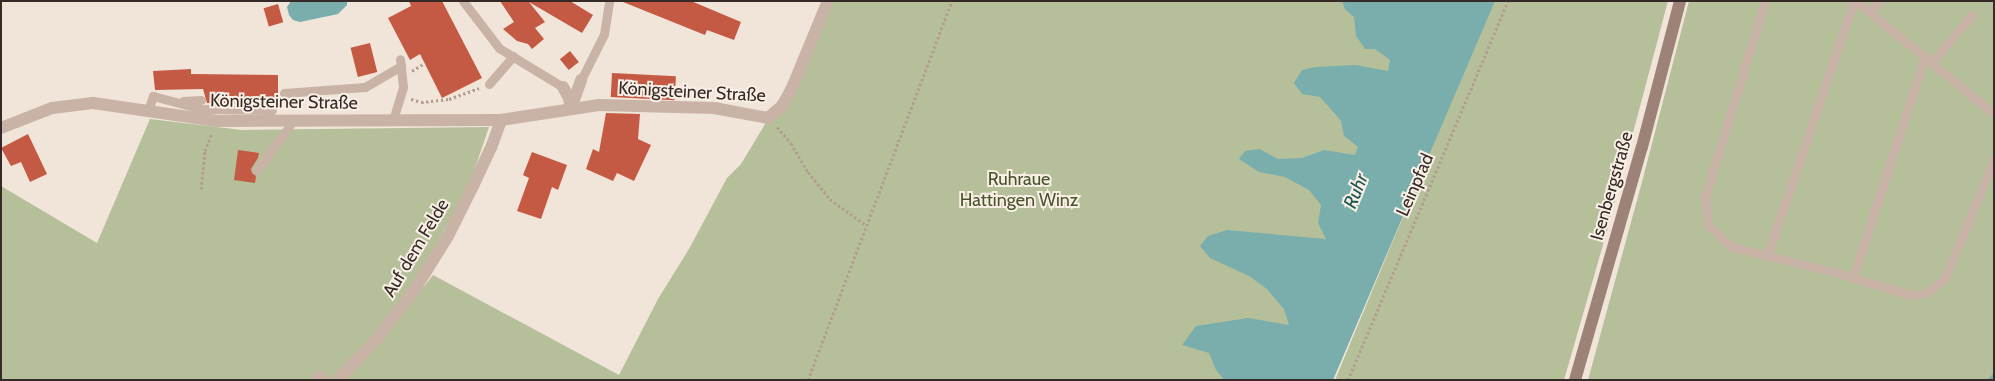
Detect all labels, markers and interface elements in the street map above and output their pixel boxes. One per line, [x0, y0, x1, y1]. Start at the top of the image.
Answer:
street label: Königsteiner Straße [618, 77, 766, 107]
street label: Königsteiner Straße [210, 90, 358, 114]
street label: Isenbergstraße [1586, 129, 1638, 243]
street label: Leinpfad [1392, 150, 1438, 220]
park label: Ruhraue Hattingen Winz [960, 169, 1078, 212]
water label: Ruhr [1339, 170, 1373, 212]
street label: Auf dem Felde [378, 195, 454, 301]

